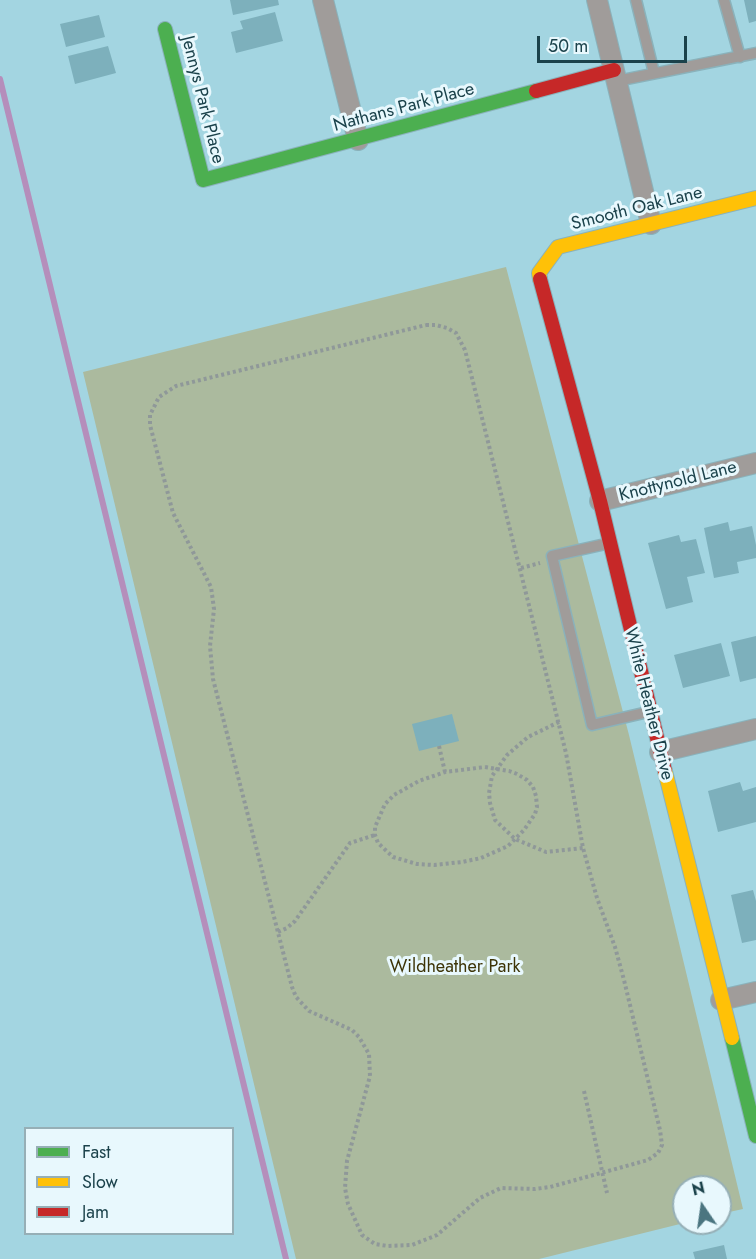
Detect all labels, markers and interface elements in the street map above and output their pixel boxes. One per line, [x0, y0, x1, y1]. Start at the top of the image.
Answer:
scale bar [540, 24, 690, 62]
text: 50 m [548, 33, 588, 59]
street label: Jennys Park Place [176, 34, 228, 166]
street label: Nathans Park Place [331, 79, 477, 137]
street label: Smooth Oak Lane [569, 182, 705, 236]
street label: Knottynold Lane [617, 457, 739, 507]
street label: White Heather Drive [619, 626, 677, 782]
park label: Wildheather Park [390, 957, 520, 979]
legend [24, 1127, 234, 1235]
text: Fast [82, 1139, 111, 1165]
text: Slow [82, 1169, 118, 1195]
north arrow [672, 1175, 732, 1235]
text: N [690, 1176, 707, 1202]
text: Jam [82, 1199, 109, 1225]

